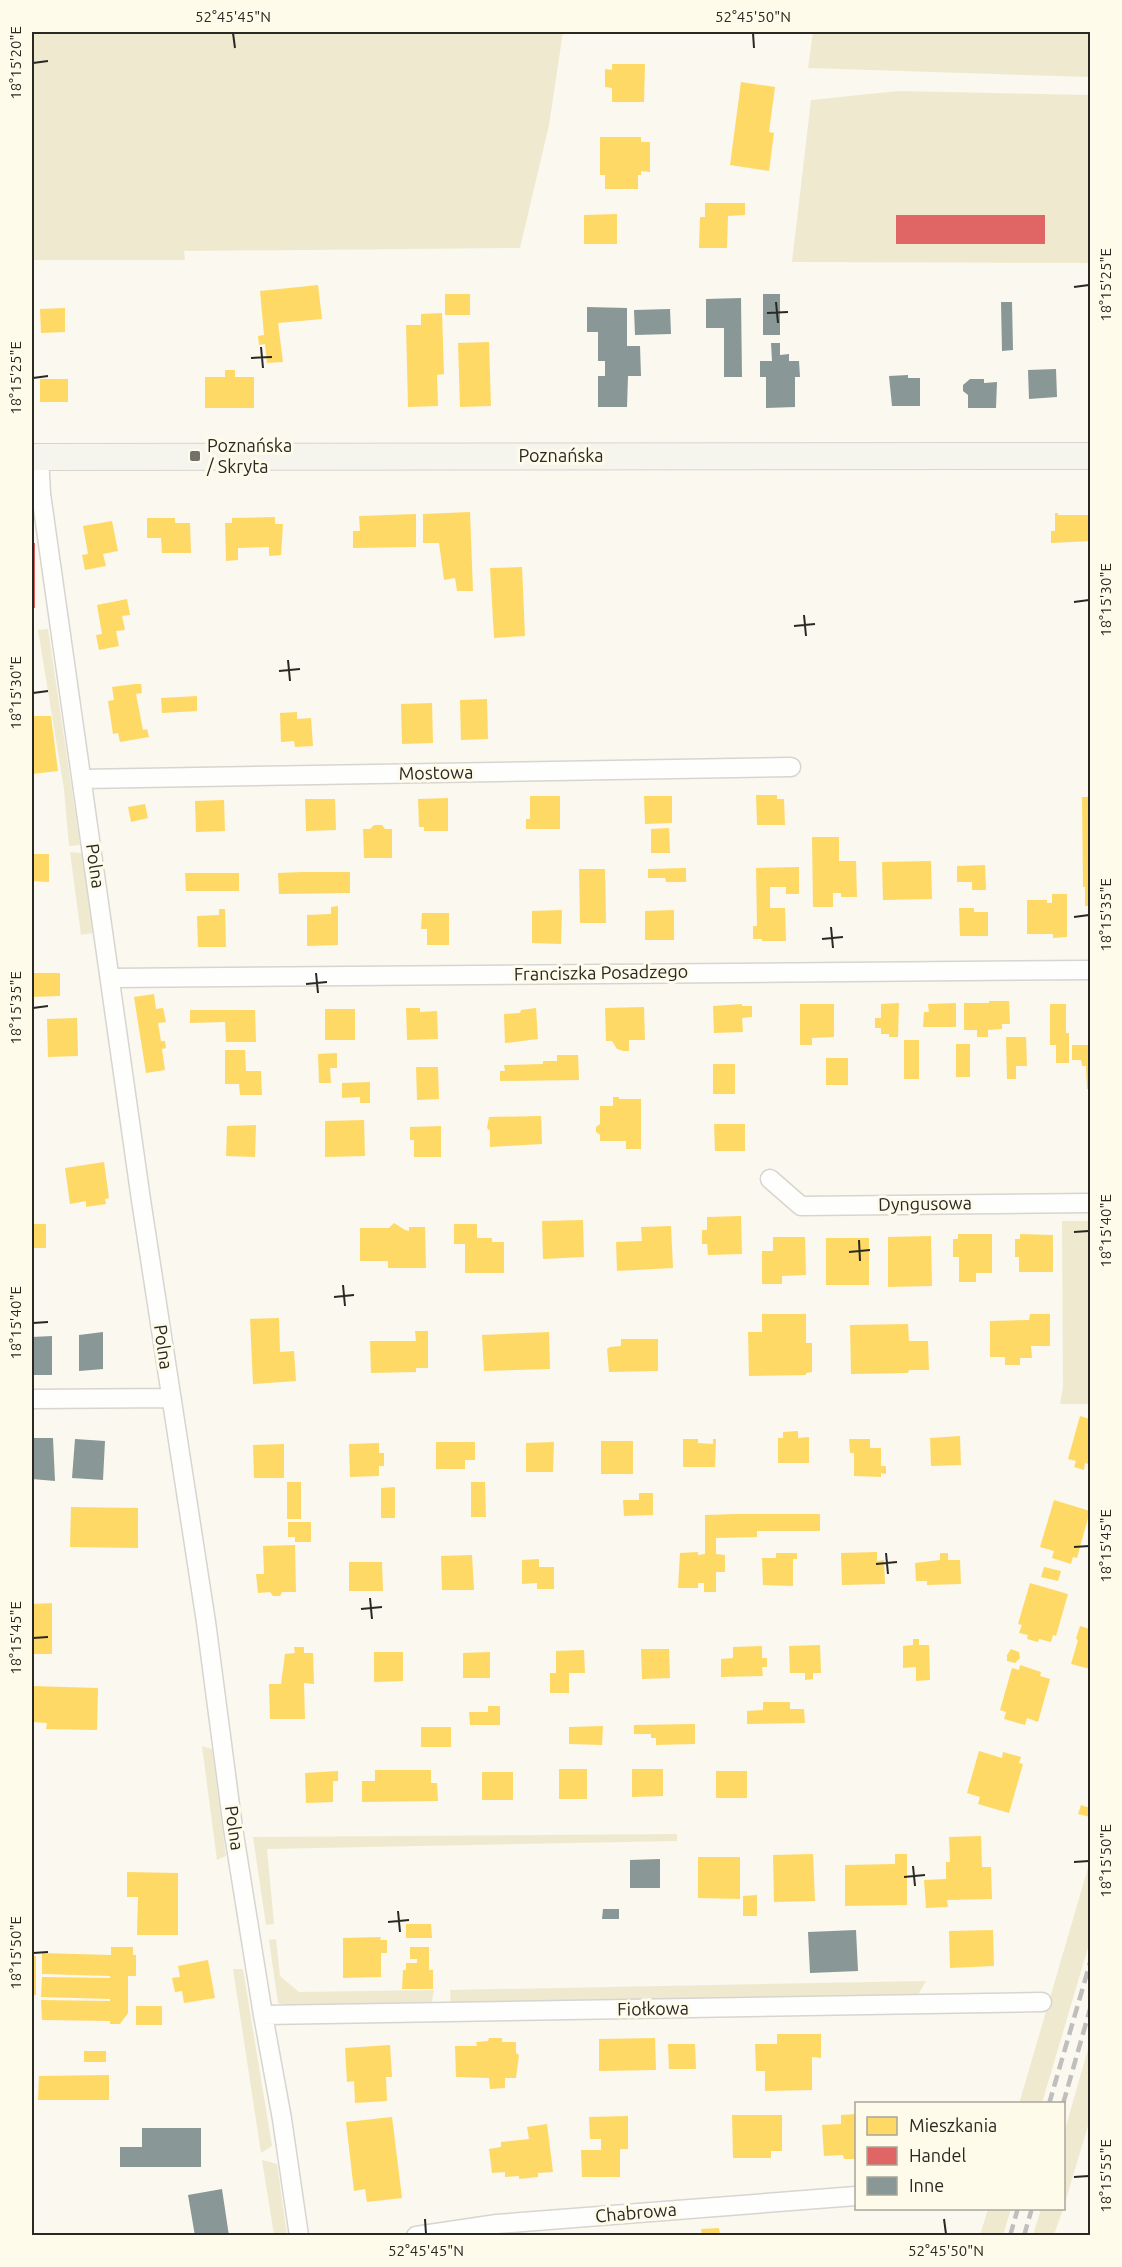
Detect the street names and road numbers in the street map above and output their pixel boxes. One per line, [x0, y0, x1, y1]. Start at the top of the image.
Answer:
street label: Poznańska [518, 445, 604, 465]
street label: Mostowa [398, 761, 474, 783]
street label: Polna [83, 842, 109, 890]
street label: Franciszka Posadzego [514, 960, 688, 984]
street label: Dyngusowa [878, 1192, 972, 1214]
street label: Polna [151, 1323, 177, 1371]
street label: Polna [222, 1804, 248, 1852]
street label: Fiołkowa [617, 1997, 689, 2019]
street label: Chabrowa [594, 2198, 677, 2226]

